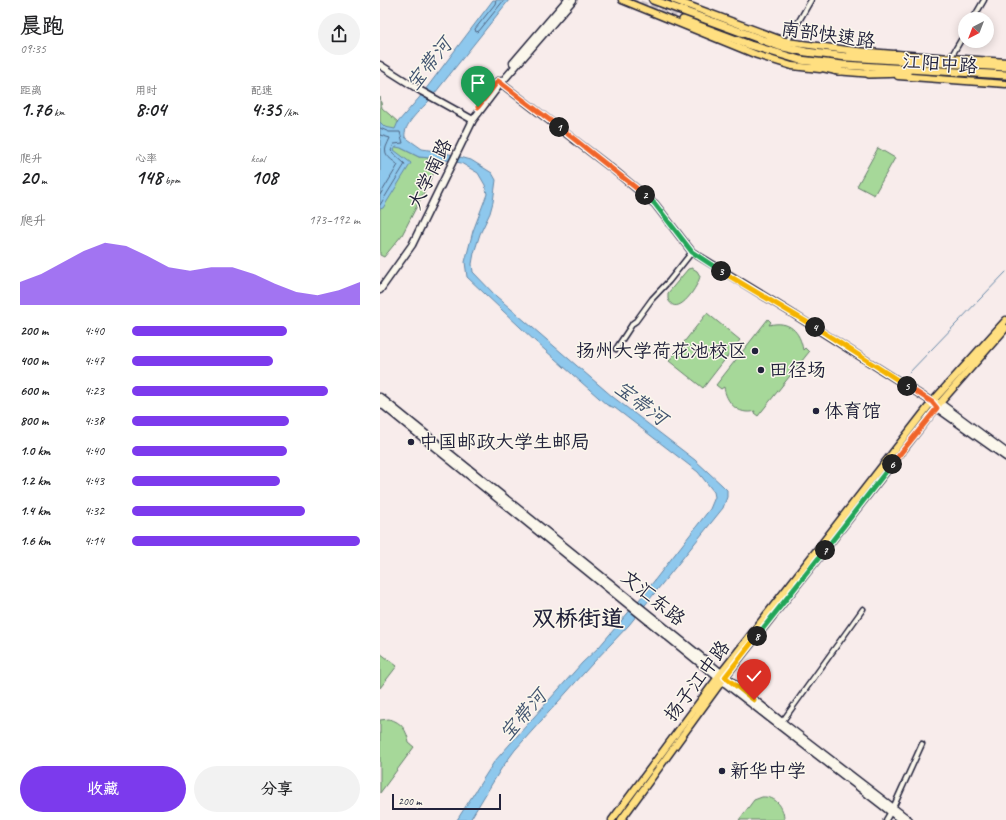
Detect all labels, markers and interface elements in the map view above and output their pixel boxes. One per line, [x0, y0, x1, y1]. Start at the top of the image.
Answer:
text: 晨跑 [20, 12, 64, 40]
north arrow [958, 12, 994, 48]
map controls [958, 12, 994, 48]
button: share [318, 13, 360, 55]
street label: 南部快速路 [779, 17, 877, 53]
water label: 宝带河 [400, 30, 459, 95]
text: 09:35 [20, 41, 46, 57]
street label: 江阳中路 [901, 49, 979, 79]
pin [461, 66, 495, 107]
icon: arrive [467, 72, 489, 94]
text: 距离 [20, 83, 42, 97]
text: 用时 [135, 83, 157, 97]
text: 配速 [251, 83, 273, 97]
text: 1.76 [20, 97, 51, 122]
text: 8:04 [135, 97, 166, 122]
text: 4:35 [251, 97, 281, 122]
text: km [51, 105, 65, 119]
text: /km [281, 105, 298, 119]
pin: 1 [549, 117, 569, 137]
text: 1 [557, 120, 561, 134]
street label: 大学南路 [403, 135, 457, 213]
text: 爬升 [20, 151, 42, 165]
text: 心率 [135, 151, 157, 165]
text: kcal [251, 151, 265, 165]
text: 20 [20, 165, 38, 190]
text: 148 [135, 165, 162, 190]
text: 108 [251, 165, 278, 190]
text: m [38, 173, 47, 187]
text: bpm [162, 173, 180, 187]
pin: 2 [635, 185, 655, 205]
text: 2 [643, 188, 647, 202]
text: 173–192 m [309, 212, 360, 228]
text: 爬升 [20, 213, 46, 229]
pin: 3 [711, 261, 731, 281]
text: 3 [719, 264, 723, 278]
pin: 4 [805, 317, 825, 337]
text: 4 [813, 320, 817, 334]
text: 200 m [20, 323, 48, 339]
text: 4:40 [84, 323, 104, 339]
place label: 扬州大学荷花池校区 [576, 339, 747, 363]
marker: 扬州大学荷花池校区 [750, 346, 760, 356]
text: 400 m [20, 353, 48, 369]
text: 4:47 [84, 353, 104, 369]
place label: 田径场 [769, 358, 826, 382]
marker: 田径场 [756, 365, 766, 375]
water label: 宝带河 [610, 375, 675, 433]
pin: 5 [897, 376, 917, 396]
text: 5 [905, 379, 909, 393]
text: 600 m [20, 383, 48, 399]
text: 4:23 [84, 383, 104, 399]
place label: 体育馆 [824, 399, 881, 423]
marker: 体育馆 [811, 406, 821, 416]
text: 800 m [20, 413, 48, 429]
text: 4:38 [84, 413, 104, 429]
place label: 中国邮政大学生邮局 [419, 430, 590, 454]
marker: 中国邮政大学生邮局 [406, 437, 416, 447]
text: 1.0 km [20, 443, 50, 459]
text: 4:40 [84, 443, 104, 459]
pin: 6 [882, 454, 902, 474]
text: 6 [889, 457, 895, 471]
text: 1.2 km [20, 473, 50, 489]
text: 4:43 [84, 473, 104, 489]
text: 1.4 km [20, 503, 50, 519]
text: 4:32 [84, 503, 104, 519]
text: 1.6 km [20, 533, 51, 549]
text: 4:14 [84, 533, 104, 549]
pin: 7 [815, 540, 835, 560]
text: 7 [823, 543, 827, 557]
street label: 文汇东路 [616, 565, 690, 631]
district label: 双桥街道 [532, 604, 624, 633]
pin: 8 [747, 626, 767, 646]
text: 8 [755, 629, 759, 643]
street label: 扬子江中路 [659, 636, 735, 726]
pin [737, 659, 771, 700]
icon: check [743, 665, 765, 687]
water label: 宝带河 [494, 682, 554, 746]
place label: 新华中学 [730, 759, 806, 783]
button: 收藏 [20, 766, 186, 812]
button: 分享 [194, 766, 360, 812]
marker: 新华中学 [717, 766, 727, 776]
scale bar [392, 792, 501, 811]
text: 200 m [398, 794, 422, 808]

